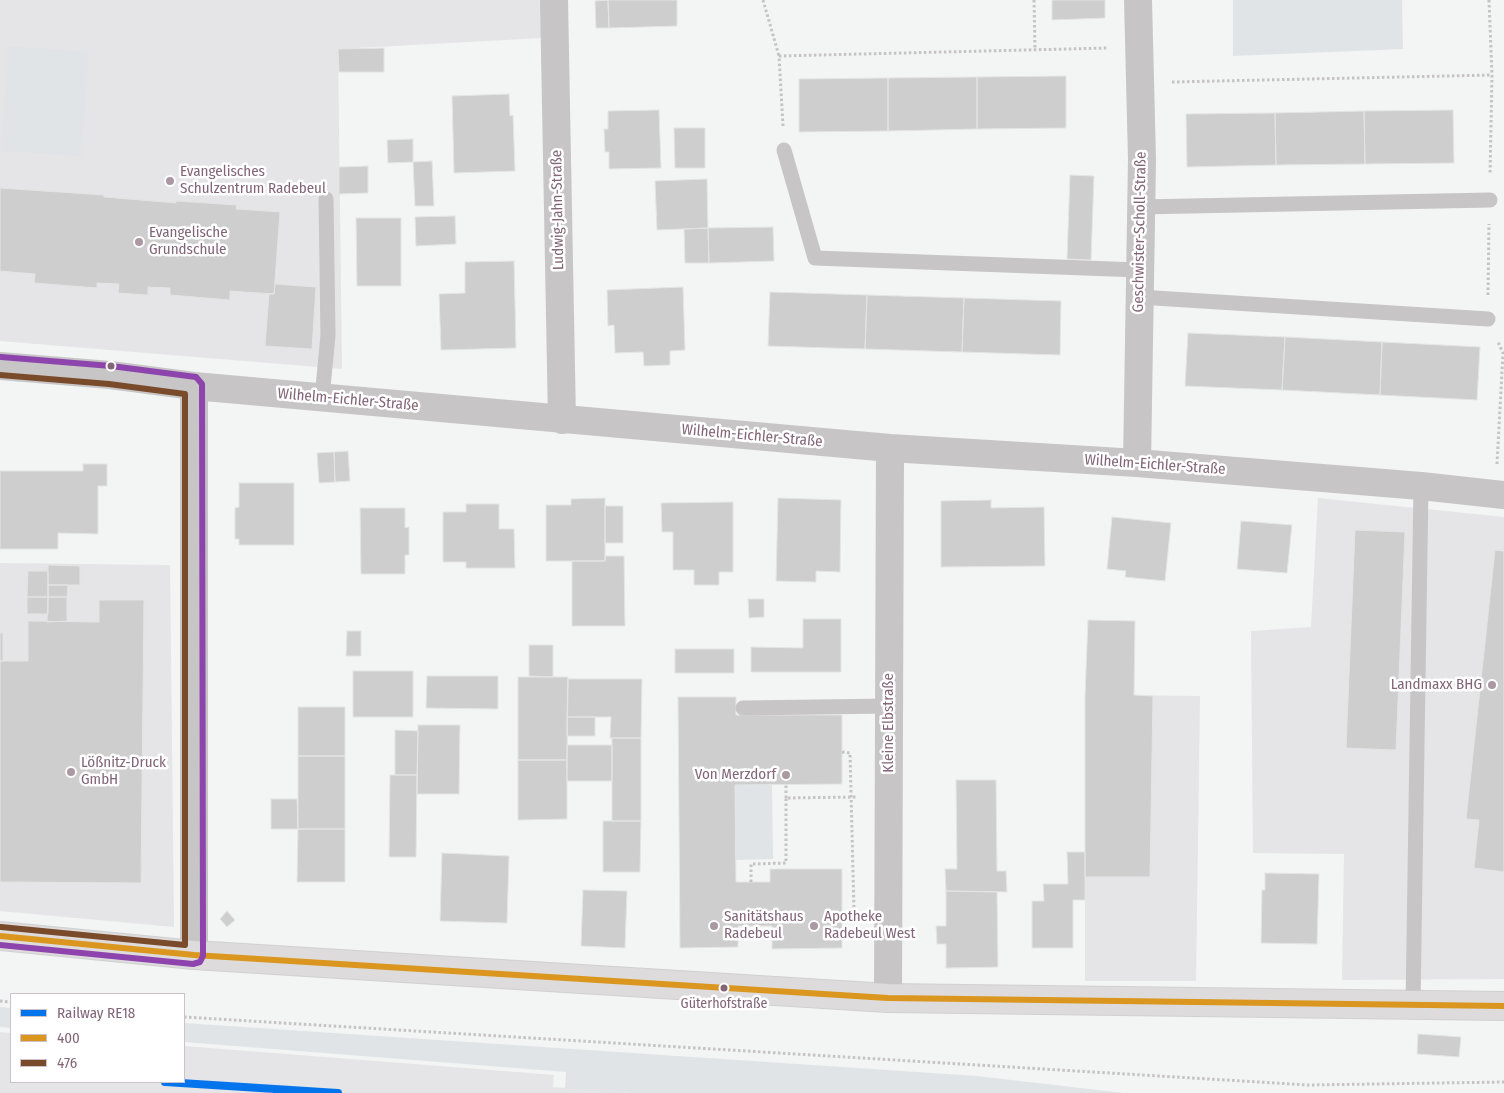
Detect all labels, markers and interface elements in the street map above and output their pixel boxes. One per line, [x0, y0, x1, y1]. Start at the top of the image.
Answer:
street label: Ludwig-Jahn-Straße [548, 150, 568, 270]
street label: Geschwister-Scholl-Straße [1130, 151, 1150, 313]
place label: Evangelisches Schulzentrum Radebeul [180, 163, 326, 198]
marker: Evangelisches Schulzentrum Radebeul [164, 175, 176, 187]
place label: Evangelische Grundschule [149, 224, 228, 259]
marker: Evangelische Grundschule [133, 236, 145, 248]
unlabelled marker [106, 361, 116, 371]
street label: Wilhelm-Eichler-Straße [277, 385, 419, 415]
street label: Wilhelm-Eichler-Straße [681, 421, 823, 451]
street label: Wilhelm-Eichler-Straße [1084, 451, 1226, 479]
street label: Kleine Elbstraße [880, 673, 898, 773]
place label: Landmaxx BHG [1391, 676, 1482, 694]
marker: Landmaxx BHG [1486, 679, 1498, 691]
place label: Lößnitz-Druck GmbH [81, 754, 166, 789]
marker: Lößnitz-Druck GmbH [65, 766, 77, 778]
place label: Von Merzdorf [695, 766, 776, 784]
marker: Von Merzdorf [780, 769, 792, 781]
place label: Sanitätshaus Radebeul [724, 908, 803, 943]
place label: Apotheke Radebeul West [824, 908, 915, 943]
marker: Sanitätshaus Radebeul [708, 920, 720, 932]
marker: Apotheke Radebeul West [808, 920, 820, 932]
marker: Güterhofstraße [719, 983, 729, 993]
legend [10, 993, 185, 1083]
place label: Güterhofstraße [681, 996, 767, 1012]
text: Railway RE18 [57, 1004, 135, 1022]
text: 400 [57, 1029, 80, 1047]
text: 476 [57, 1054, 77, 1072]

